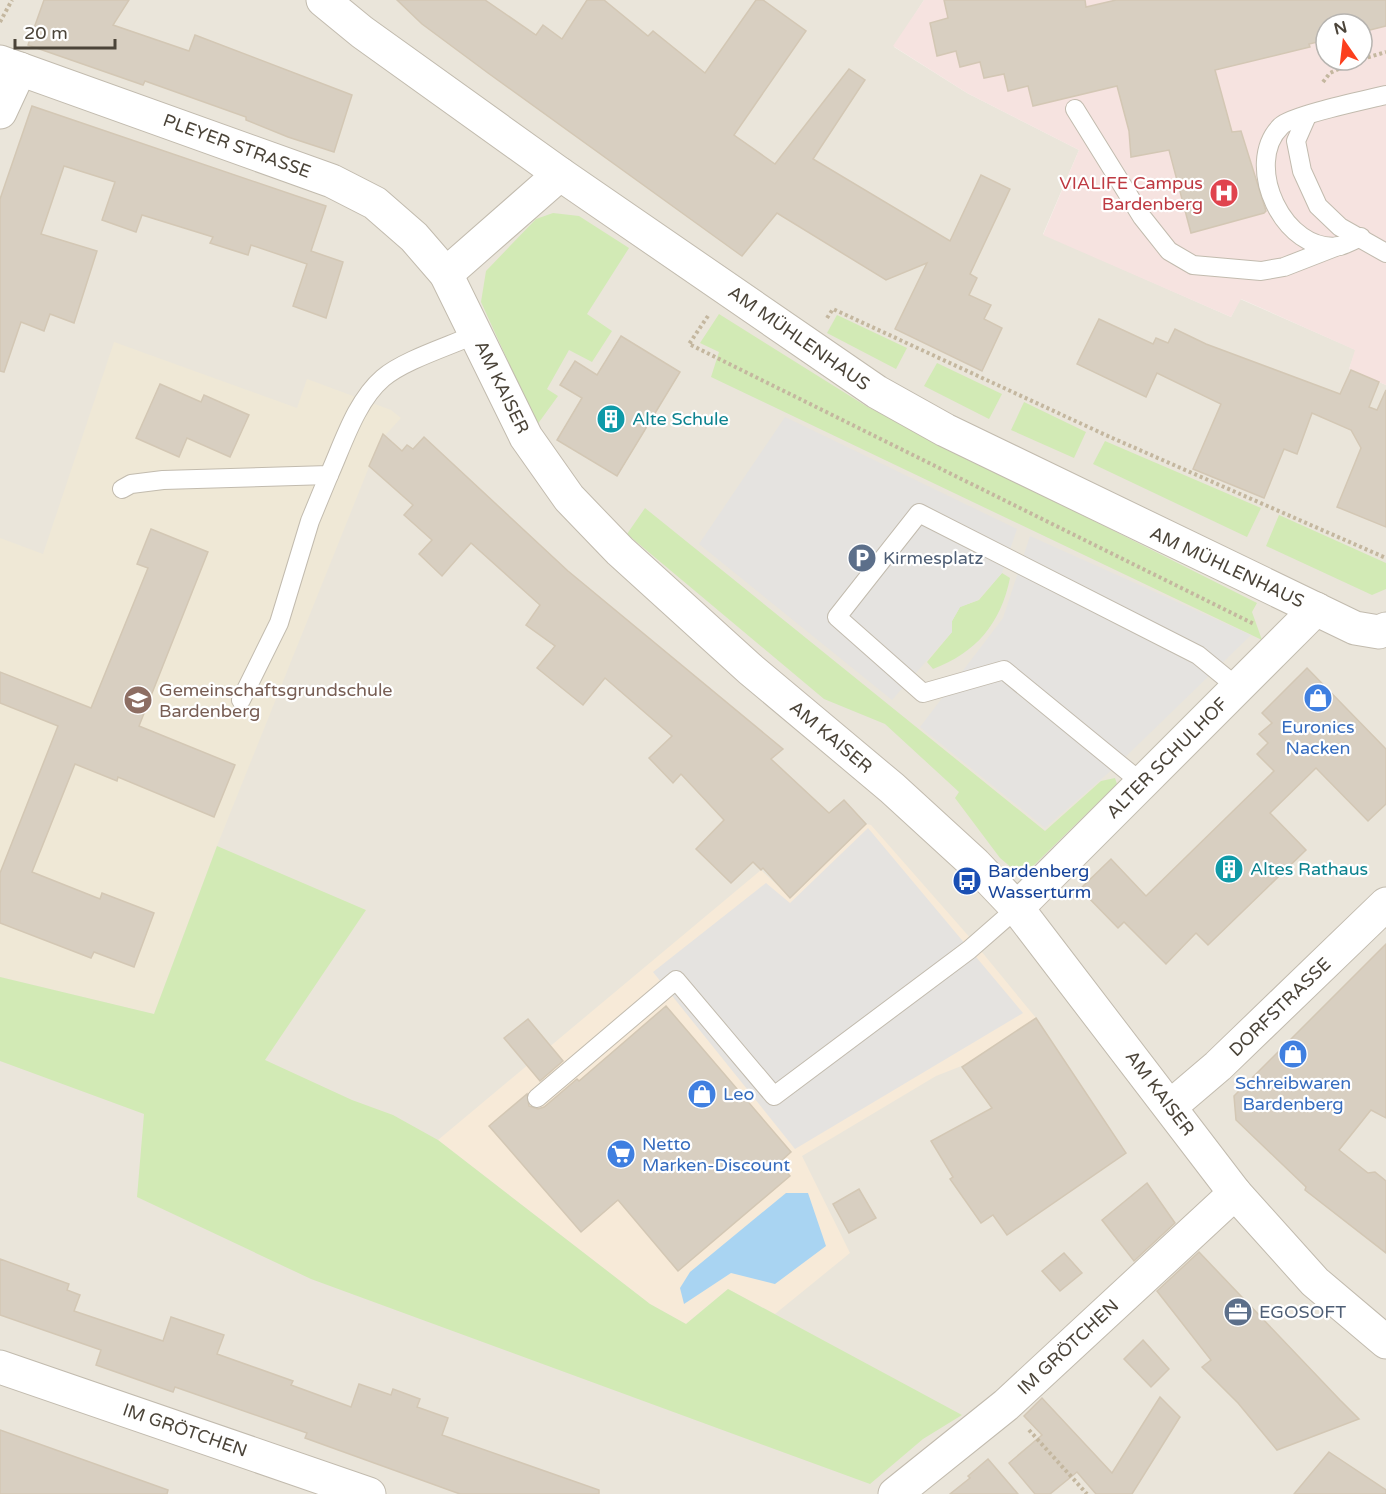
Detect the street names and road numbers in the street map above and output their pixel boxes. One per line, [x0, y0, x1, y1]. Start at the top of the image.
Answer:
street label: PLEYER STRASSE [160, 109, 314, 183]
street label: AM MÜHLENHAUS [724, 281, 874, 395]
street label: AM KAISER [470, 337, 534, 437]
street label: AM MÜHLENHAUS [1146, 522, 1308, 612]
street label: ALTER SCHULHOF [1102, 693, 1232, 823]
street label: AM KAISER [785, 696, 877, 778]
street label: DORFSTRASSE [1224, 953, 1336, 1061]
street label: AM KAISER [1121, 1046, 1199, 1140]
street label: IM GRÖTCHEN [1013, 1295, 1123, 1399]
street label: IM GRÖTCHEN [120, 1398, 250, 1462]

